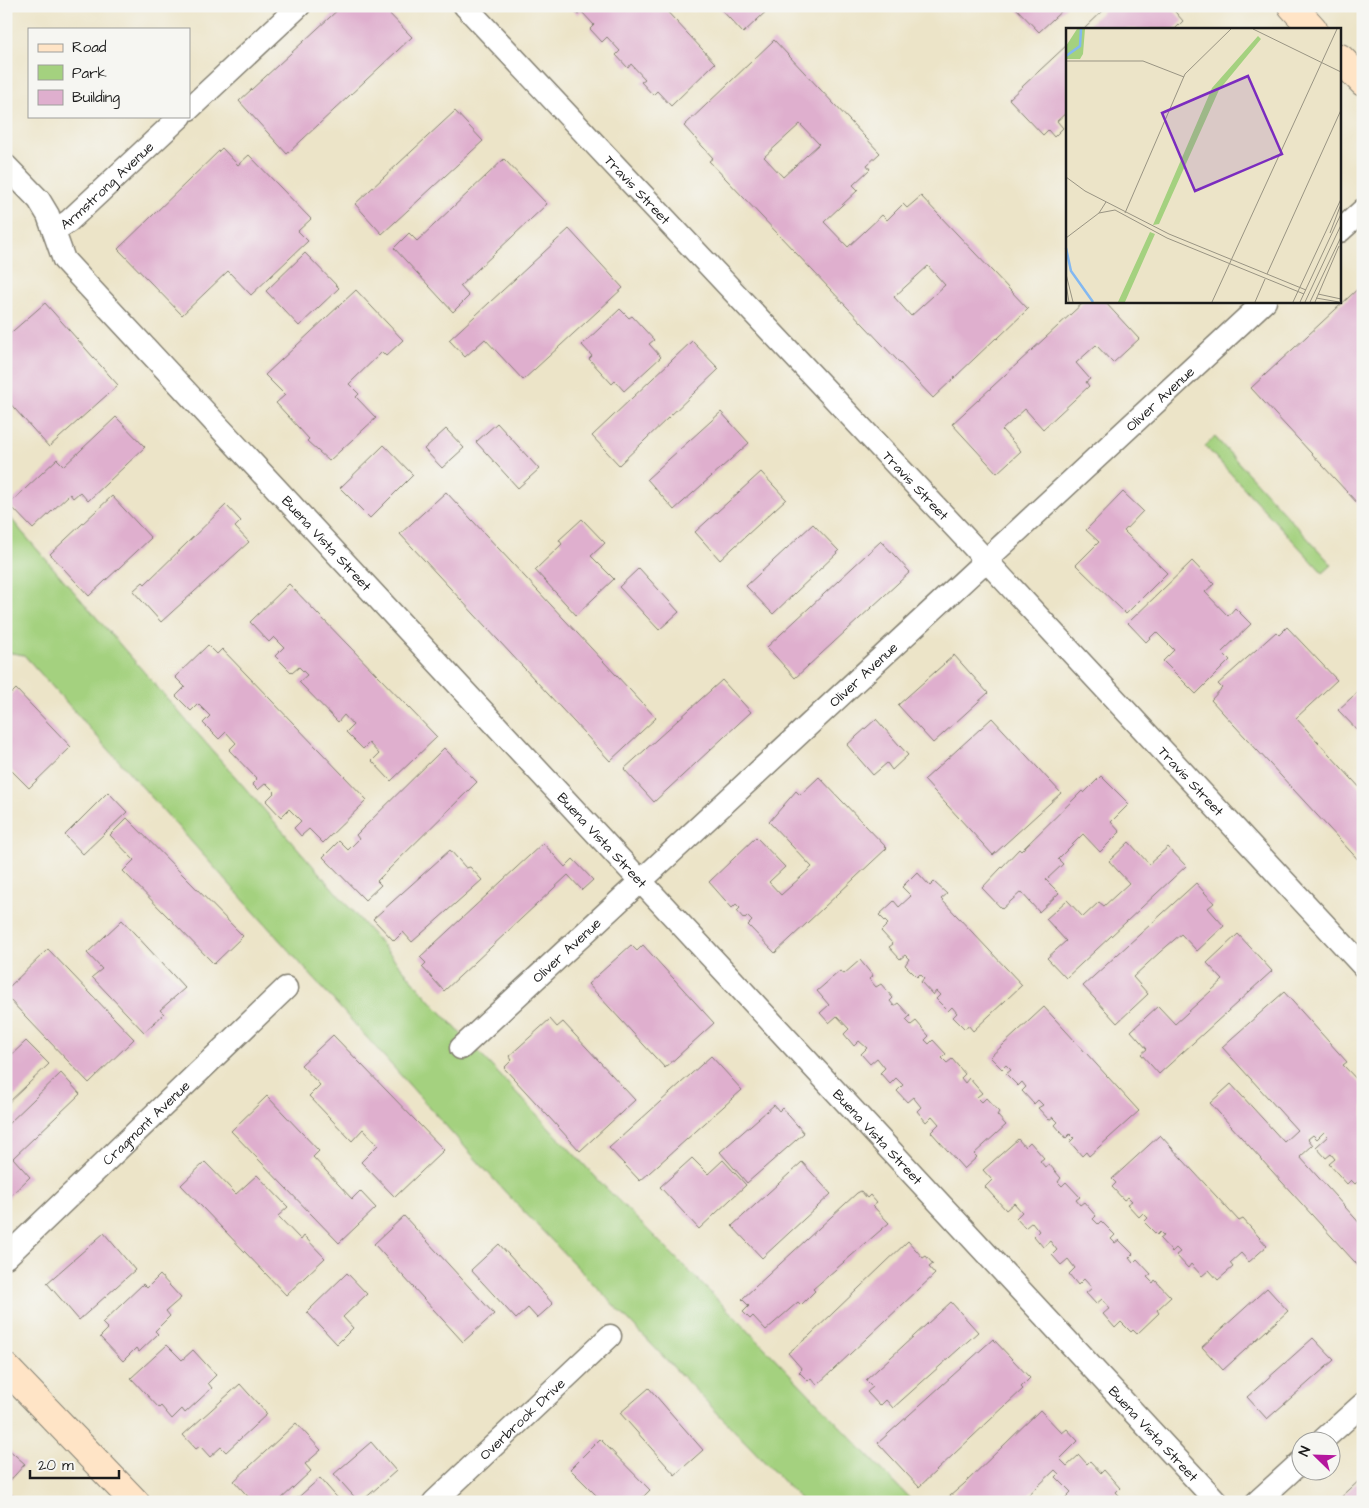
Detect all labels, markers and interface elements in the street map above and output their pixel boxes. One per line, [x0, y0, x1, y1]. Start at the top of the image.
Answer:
legend [28, 28, 190, 118]
inset map [1066, 28, 1342, 302]
text: Road [72, 37, 107, 58]
text: Park [72, 63, 107, 84]
text: Building [72, 87, 120, 109]
street label: Armstrong Avenue [57, 137, 159, 235]
street label: Travis Street [599, 151, 675, 230]
street label: Oliver Avenue [1122, 362, 1200, 436]
street label: Travis Street [877, 447, 953, 526]
street label: Buena Vista Street [277, 492, 376, 596]
street label: Oliver Avenue [825, 638, 903, 712]
street label: Travis Street [1153, 742, 1228, 821]
street label: Buena Vista Street [552, 788, 651, 893]
street label: Oliver Avenue [528, 913, 606, 988]
street label: Cragmont Avenue [98, 1076, 195, 1170]
street label: Buena Vista Street [828, 1085, 927, 1190]
street label: Overbrook Drive [475, 1374, 570, 1465]
street label: Buena Vista Street [1103, 1382, 1202, 1487]
north arrow [1292, 1430, 1342, 1480]
text: N [1294, 1443, 1316, 1459]
scale bar [30, 1448, 119, 1480]
text: 20 m [38, 1455, 74, 1476]

